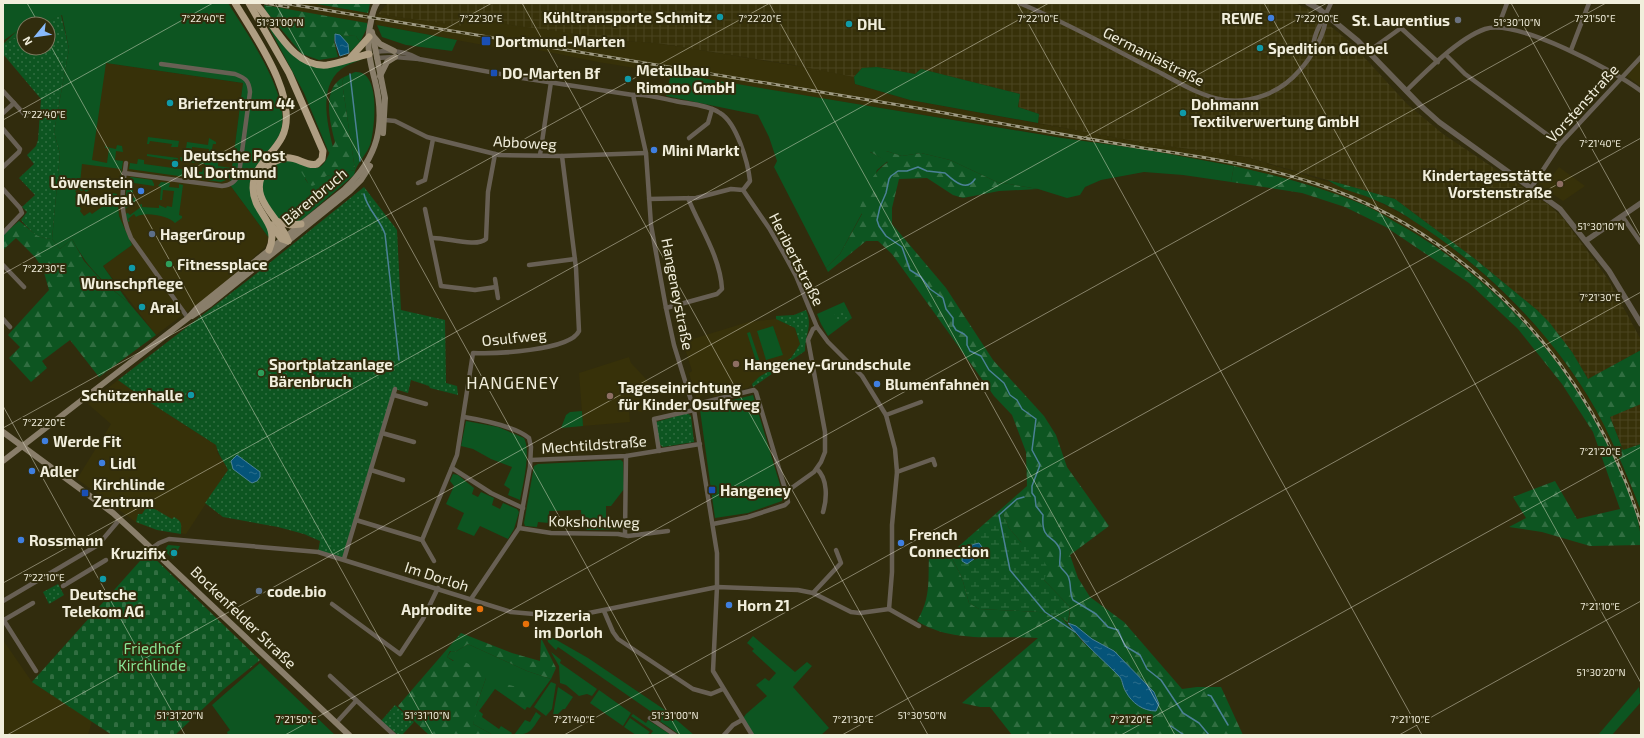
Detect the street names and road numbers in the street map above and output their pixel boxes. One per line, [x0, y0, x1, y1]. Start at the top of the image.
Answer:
street label: Germaniastraße [1100, 23, 1208, 89]
street label: Vorstenstraße [1542, 60, 1622, 146]
street label: Abboweg [493, 131, 558, 153]
street label: Bärenbruch [278, 164, 350, 228]
street label: Heribertstraße [766, 210, 828, 308]
street label: Hangeneystraße [658, 236, 698, 352]
street label: Osulfweg [481, 325, 548, 349]
street label: Mechtildstraße [541, 431, 647, 457]
street label: Kokshohlweg [548, 511, 640, 531]
street label: Im Dorloh [403, 557, 471, 595]
street label: Bockenfelder Straße [188, 562, 300, 672]

